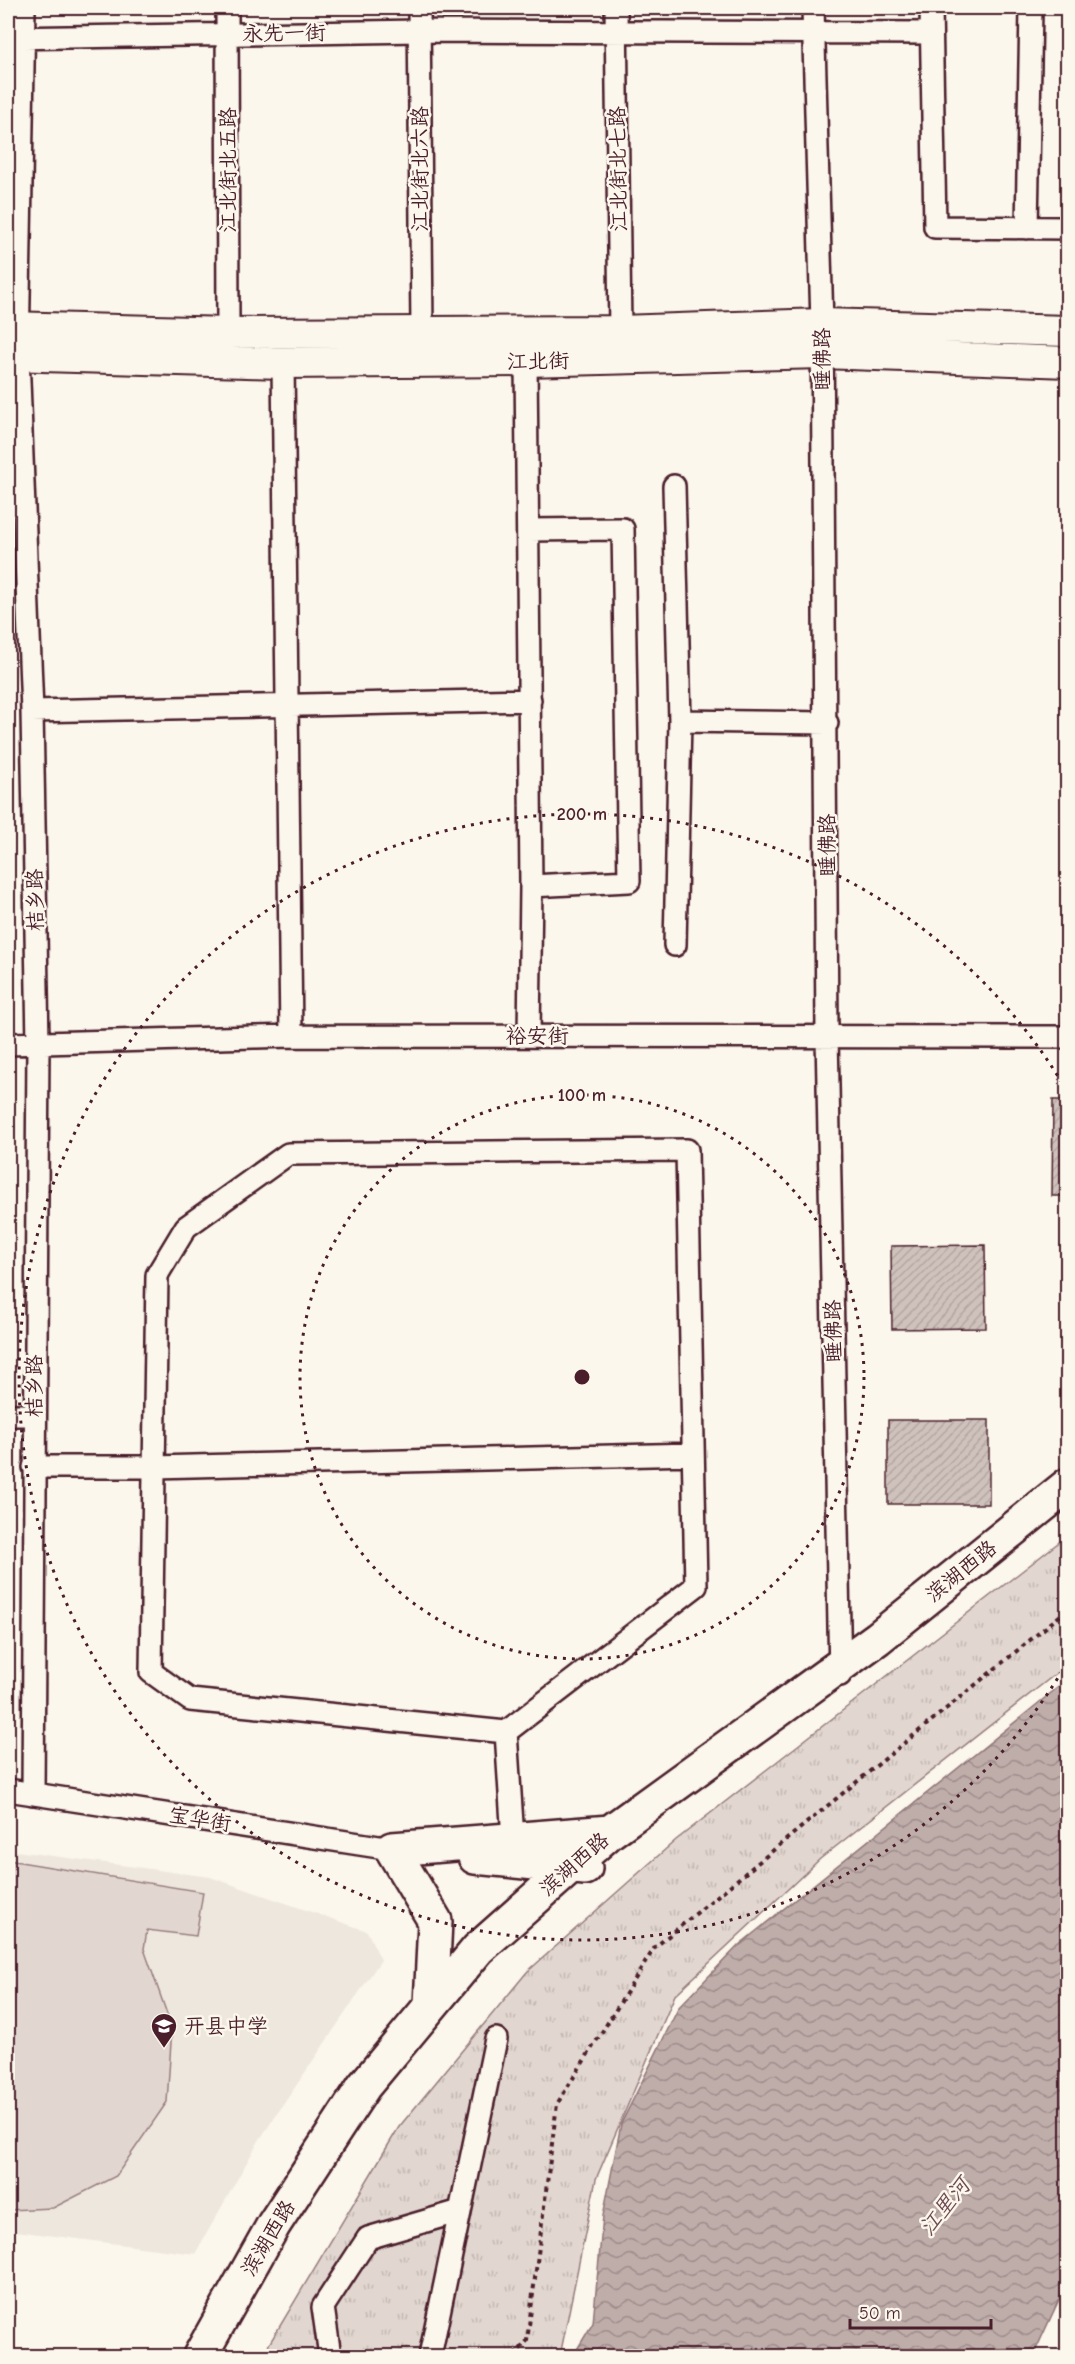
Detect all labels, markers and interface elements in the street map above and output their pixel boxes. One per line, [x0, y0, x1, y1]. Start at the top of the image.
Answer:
street label: 永先一街 [242, 20, 326, 46]
street label: 江北街北六路 [408, 106, 432, 232]
street label: 江北街北七路 [605, 106, 631, 232]
street label: 江北街北五路 [216, 107, 240, 233]
street label: 睡佛路 [810, 328, 834, 391]
street label: 江北街 [506, 348, 570, 374]
text: 200 m [557, 804, 607, 825]
street label: 睡佛路 [815, 814, 839, 877]
street label: 桔乡路 [22, 868, 48, 932]
street label: 裕安街 [506, 1024, 569, 1048]
text: 100 m [558, 1085, 606, 1106]
street label: 睡佛路 [820, 1299, 846, 1363]
street label: 桔乡路 [22, 1355, 46, 1418]
centre of rings [572, 1367, 592, 1387]
street label: 滨湖西路 [921, 1535, 1001, 1607]
street label: 宝华街 [167, 1802, 233, 1836]
street label: 滨湖西路 [534, 1827, 614, 1901]
school or university icon: 开县中学 [149, 2011, 179, 2049]
place label: 开县中学 [184, 2014, 268, 2038]
water label: 江里河 [914, 2170, 978, 2240]
street label: 滨湖西路 [236, 2196, 300, 2280]
scale bar [850, 2292, 991, 2330]
text: 50 m [859, 2303, 901, 2324]

